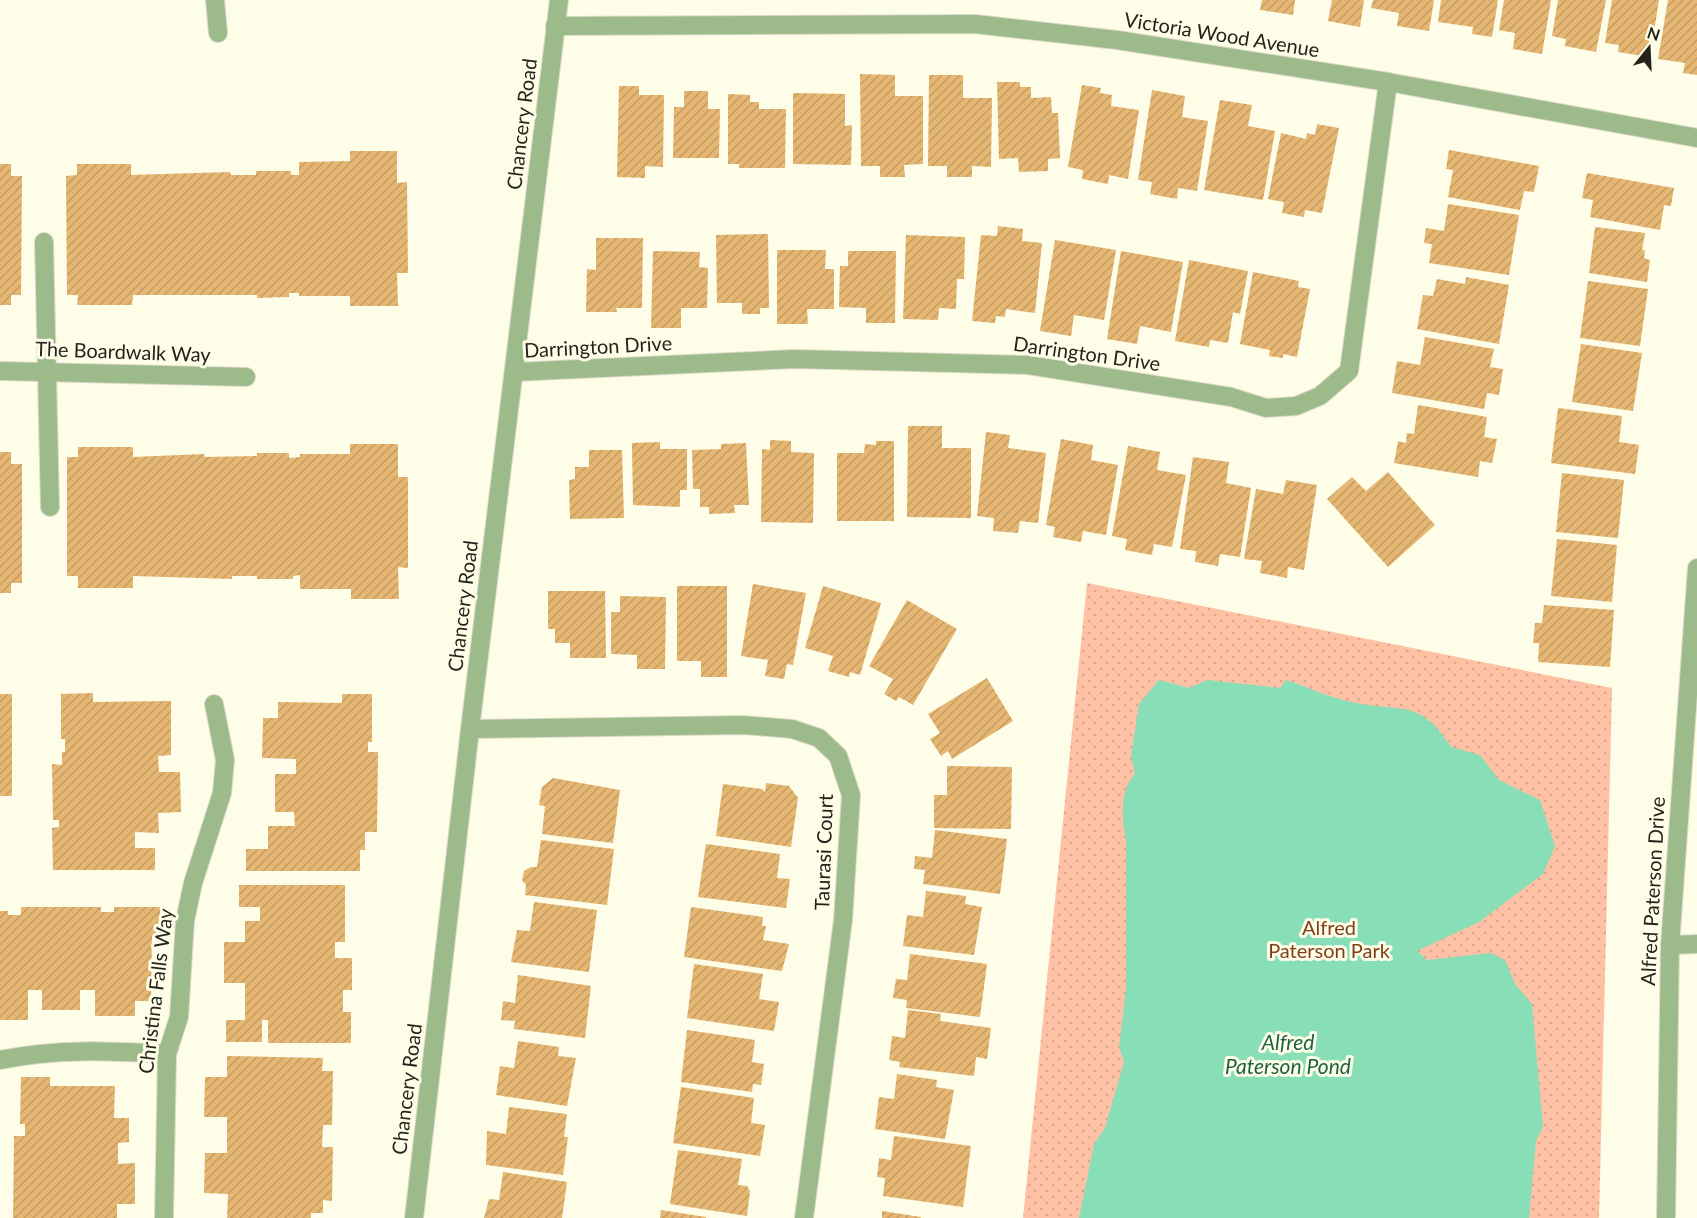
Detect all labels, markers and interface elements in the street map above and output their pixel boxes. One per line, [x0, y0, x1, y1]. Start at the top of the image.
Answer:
street label: Victoria Wood Avenue [1123, 7, 1321, 61]
north arrow [1619, 18, 1679, 78]
text: N [1645, 22, 1663, 44]
street label: Chancery Road [501, 57, 541, 191]
street label: Darrington Drive [523, 330, 673, 362]
street label: Darrington Drive [1012, 331, 1162, 375]
street label: The Boardwalk Way [35, 336, 212, 366]
street label: Chancery Road [442, 539, 482, 673]
street label: Taurasi Court [809, 793, 837, 911]
street label: Alfred Paterson Drive [1635, 796, 1669, 986]
street label: Christina Falls Way [133, 906, 177, 1075]
park label: Alfred Paterson Park [1268, 915, 1391, 962]
street label: Chancery Road [386, 1022, 426, 1156]
water label: Alfred Paterson Pond [1225, 1029, 1351, 1078]

